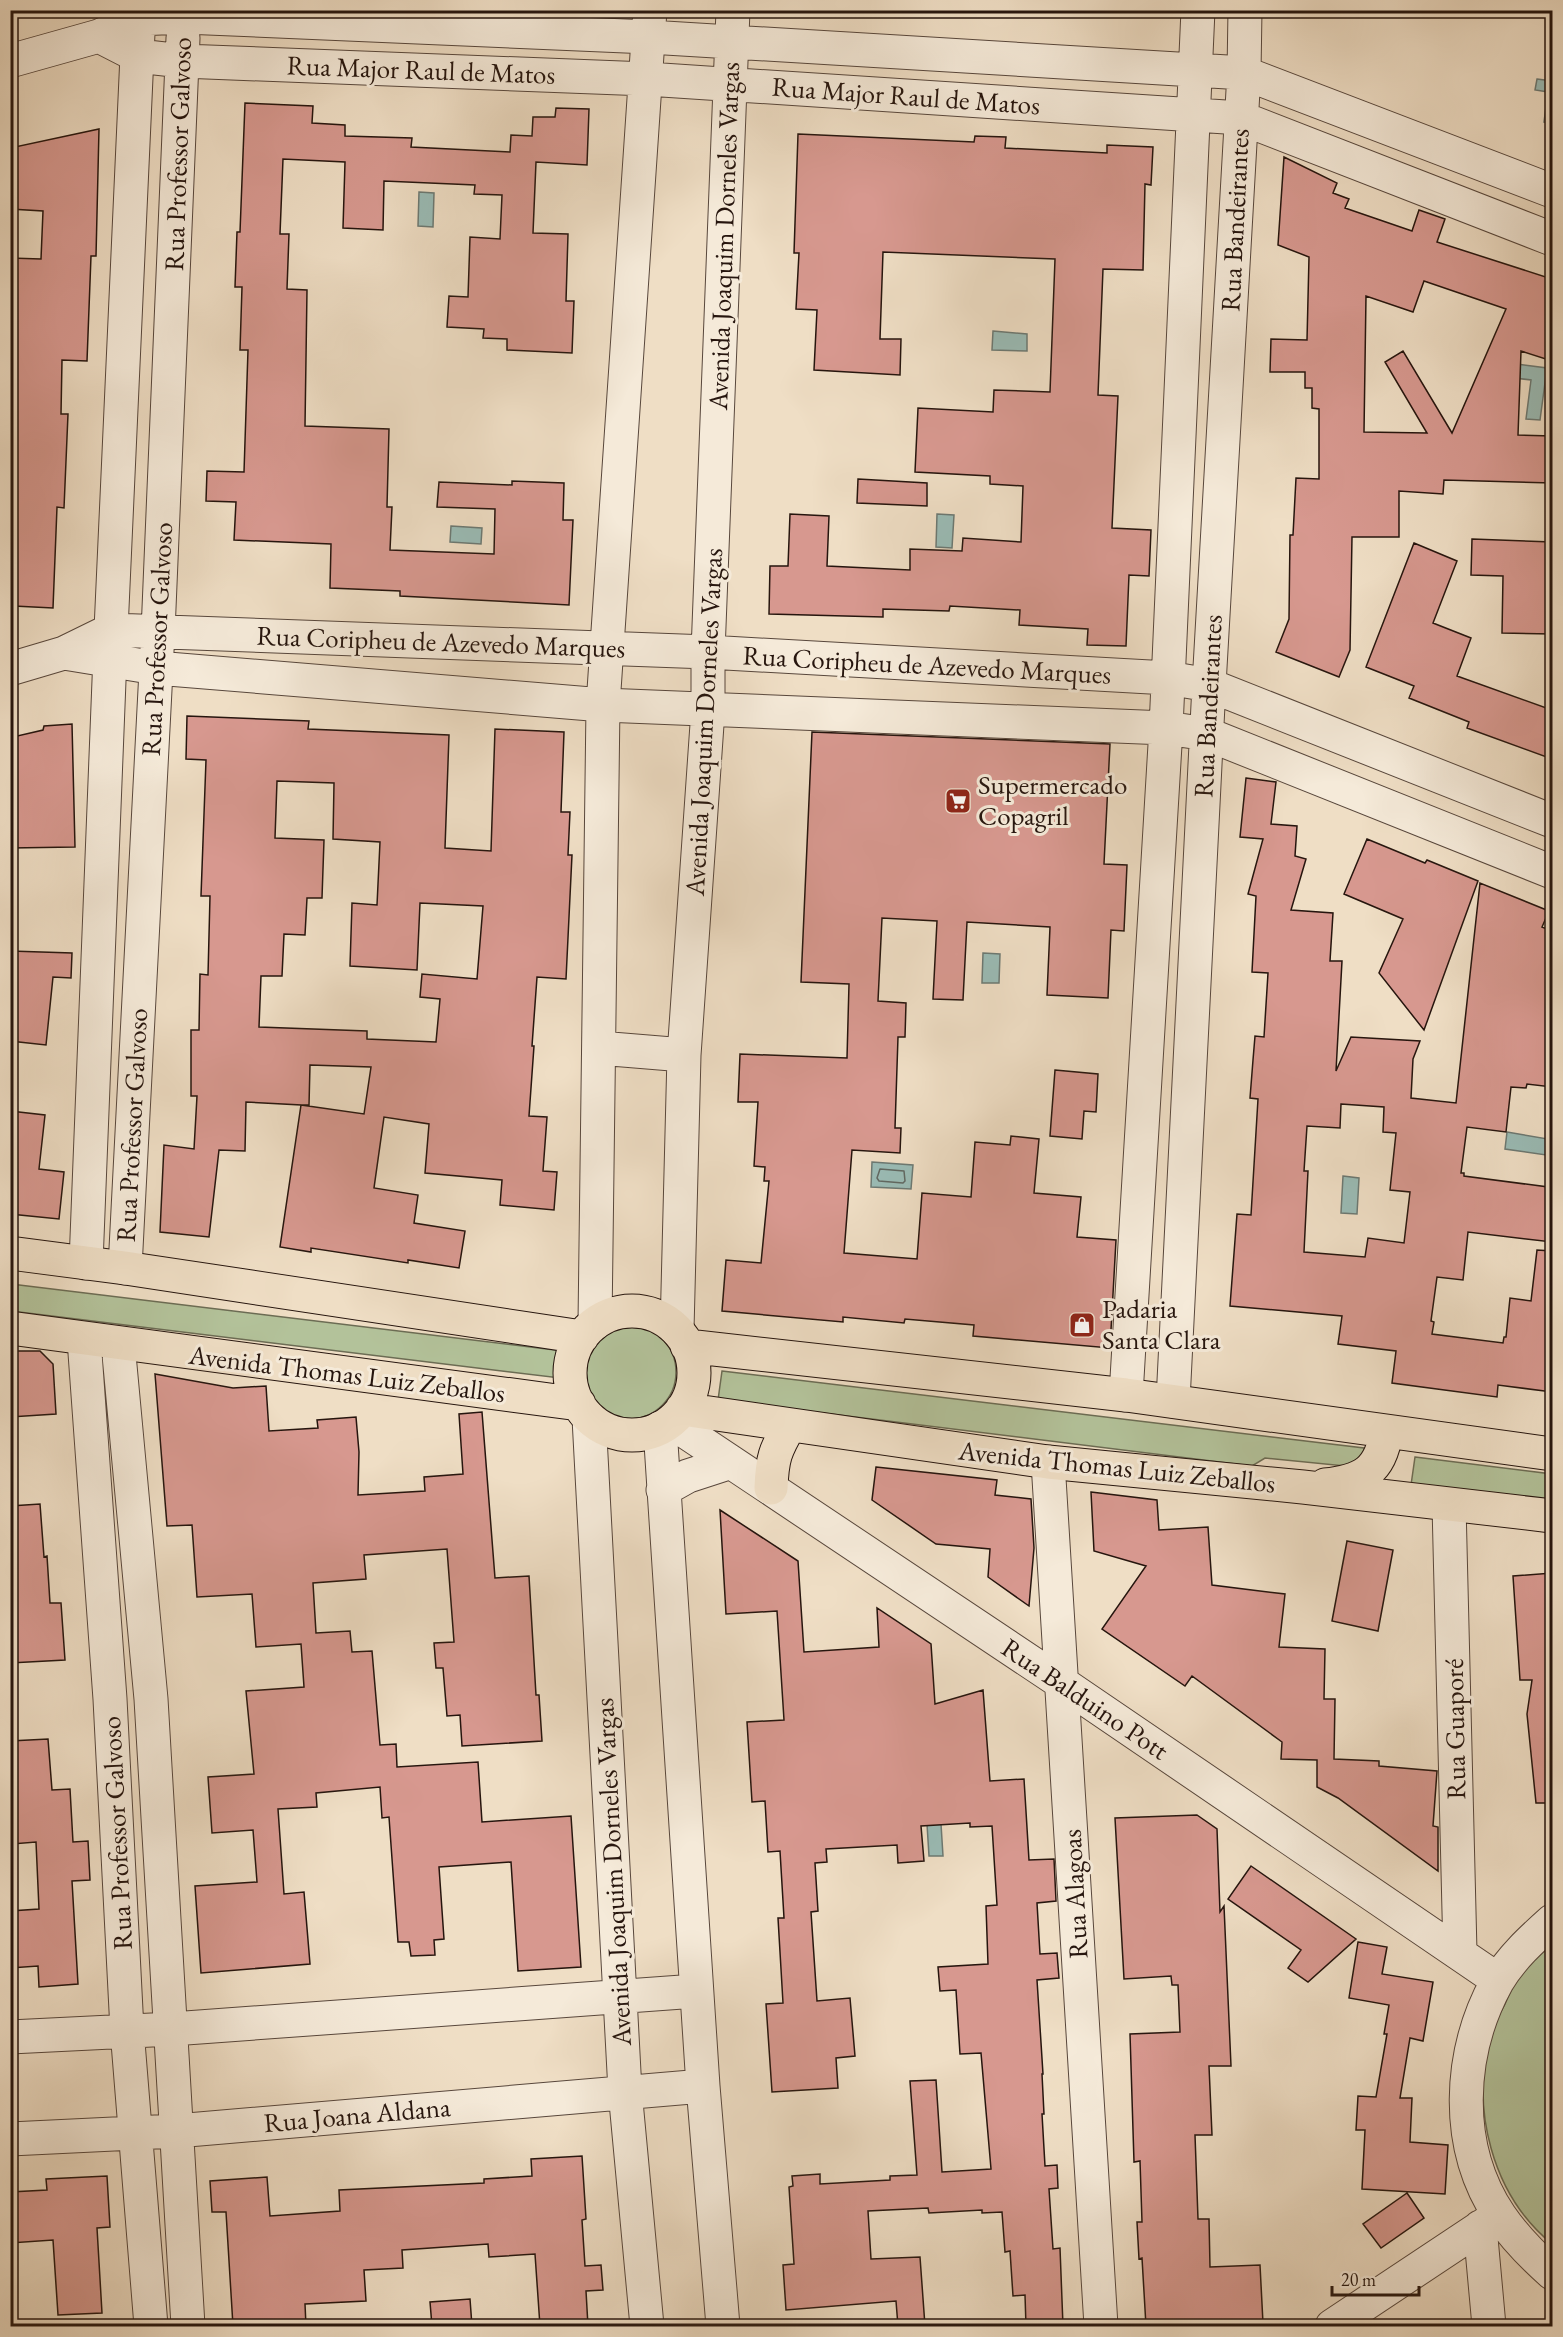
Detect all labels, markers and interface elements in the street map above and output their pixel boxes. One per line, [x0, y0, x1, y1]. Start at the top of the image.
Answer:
street label: Rua Professor Galvoso [156, 36, 199, 272]
street label: Rua Major Raul de Matos [286, 47, 556, 92]
street label: Avenida Joaquim Dorneles Vargas [700, 61, 747, 412]
street label: Rua Major Raul de Matos [771, 69, 1041, 122]
street label: Rua Bandeirantes [1212, 128, 1257, 312]
street label: Rua Professor Galvoso [133, 521, 180, 757]
street label: Avenida Joaquim Dorneles Vargas [677, 547, 730, 898]
street label: Rua Bandeirantes [1185, 614, 1230, 798]
street label: Rua Coripheu de Azevedo Marques [256, 618, 626, 665]
street label: Rua Coripheu de Azevedo Marques [742, 637, 1112, 692]
place label: Supermercado Copagril [978, 767, 1127, 833]
supermarket icon: Supermercado Copagril [943, 786, 973, 816]
street label: Rua Professor Galvoso [108, 1007, 155, 1243]
place label: Padaria Santa Clara [1102, 1291, 1221, 1357]
shop icon: Padaria Santa Clara [1067, 1310, 1097, 1340]
street label: Avenida Thomas Luiz Zeballos [186, 1337, 507, 1410]
street label: Avenida Thomas Luiz Zeballos [956, 1432, 1277, 1501]
street label: Rua Balduino Pott [995, 1630, 1176, 1768]
street label: Rua Guaporé [1436, 1658, 1473, 1800]
street label: Avenida Joaquim Dorneles Vargas [586, 1697, 639, 2048]
street label: Rua Professor Galvoso [93, 1715, 140, 1951]
street label: Rua Alagoas [1054, 1828, 1095, 1960]
street label: Rua Joana Aldana [262, 2089, 452, 2140]
scale bar [1332, 2259, 1419, 2297]
text: 20 m [1341, 2268, 1376, 2291]

